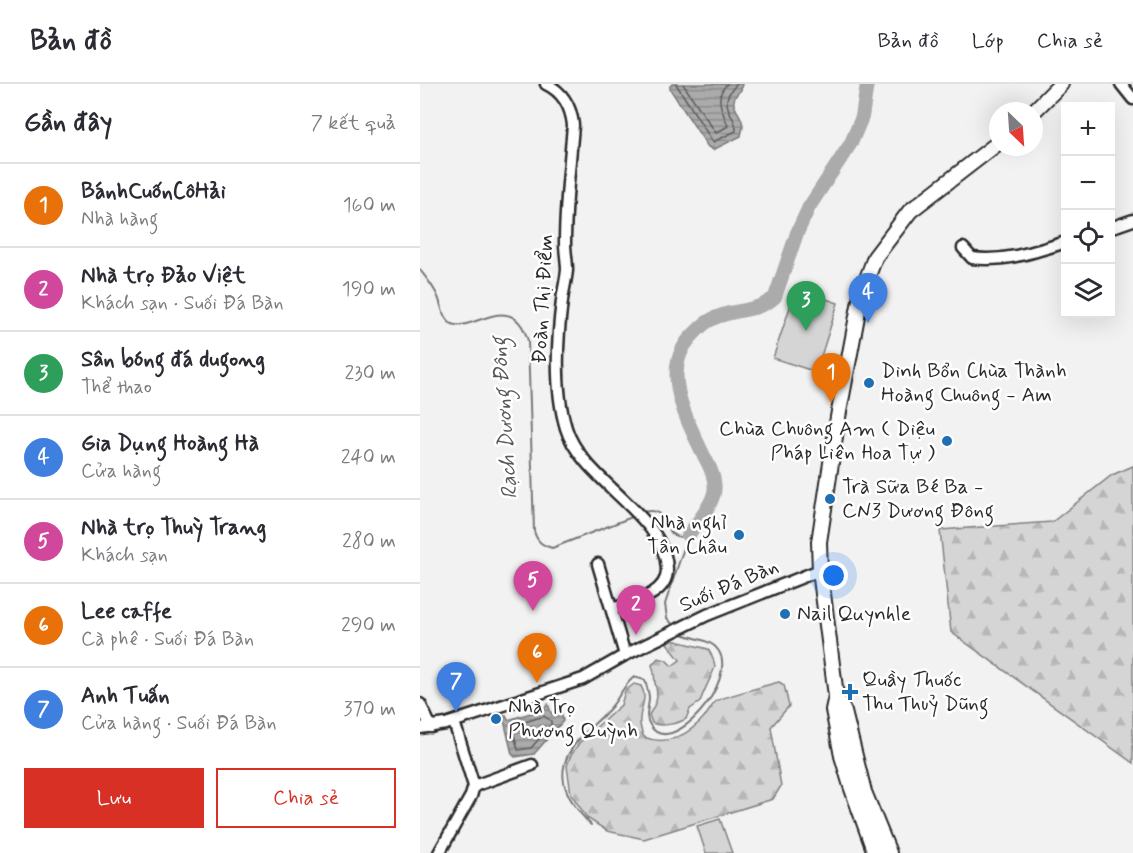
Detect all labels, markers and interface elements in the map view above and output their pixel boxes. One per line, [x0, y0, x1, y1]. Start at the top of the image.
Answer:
text: Bản đồ [30, 23, 112, 60]
text: Bản đồ [878, 27, 939, 55]
text: Lớp [972, 27, 1004, 55]
text: Chia sẻ [1037, 27, 1103, 55]
north arrow [989, 102, 1043, 156]
map controls [1061, 102, 1115, 318]
button: + [1061, 102, 1115, 156]
text: Gần đây [24, 106, 112, 140]
text: 7 kết quả [311, 110, 396, 137]
button: − [1061, 156, 1115, 210]
text: BánhCuốnCôHải [81, 178, 226, 206]
text: 1 [39, 192, 48, 219]
text: 160 m [343, 192, 396, 219]
text: Nhà hàng [81, 206, 158, 233]
button: locate [1061, 210, 1115, 264]
street label: Đoàn Thị Điểm [526, 234, 560, 364]
text: Nhà trọ Đảo Việt [81, 262, 246, 290]
button: layers [1061, 264, 1115, 318]
pin: 4 [848, 274, 888, 323]
text: 2 [39, 276, 48, 303]
text: 190 m [342, 276, 396, 303]
pin: 3 [786, 282, 826, 331]
text: Khách sạn · Suối Đá Bàn [81, 290, 284, 317]
water label: Rạch Dương Đông [485, 333, 528, 500]
text: Sân bóng đá dugong [81, 346, 265, 374]
pin: 1 [812, 354, 850, 403]
place label: Dinh Bổn Chùa Thành Hoàng Chuông - Am [881, 357, 1067, 411]
text: 3 [39, 360, 48, 387]
text: 230 m [344, 360, 396, 387]
text: Thể thao [81, 374, 152, 401]
marker: Dinh Bổn Chùa Thành Hoàng Chuông - Am [862, 376, 876, 390]
place label: Chùa Chuông Am ( Diệu Pháp Liên Hoa Tự ) [719, 415, 936, 467]
text: Gia Dụng Hoàng Hà [81, 430, 259, 458]
marker: Chùa Chuông Am ( Diệu Pháp Liên Hoa Tự ) [940, 434, 954, 448]
text: 4 [38, 444, 49, 471]
text: 240 m [341, 444, 396, 471]
text: Cửa hàng [81, 458, 161, 485]
place label: Trà Sữa Bé Ba - CN3 Dương Đông [842, 473, 994, 527]
marker: Trà Sữa Bé Ba - CN3 Dương Đông [823, 492, 837, 506]
place label: Nhà nghỉ Tân Châu [647, 509, 727, 561]
text: Nhà trọ Thuỳ Trang [81, 514, 266, 542]
text: 5 [38, 528, 50, 555]
text: 280 m [342, 528, 396, 555]
marker: Nhà nghỉ Tân Châu [732, 528, 746, 542]
text: Khách sạn [81, 542, 168, 569]
street label: Suối Đá Bàn [675, 553, 783, 619]
your location [819, 561, 848, 590]
pin: 5 [514, 562, 552, 611]
pin: 2 [616, 586, 656, 635]
text: Lee caffe [81, 598, 172, 626]
place label: Nail Quynhle [797, 600, 911, 628]
marker: Nail Quynhle [778, 607, 792, 621]
text: 6 [38, 612, 49, 639]
text: 290 m [341, 612, 396, 639]
text: Cà phê · Suối Đá Bàn [81, 626, 254, 653]
pin: 6 [518, 634, 556, 683]
pin: 7 [436, 662, 476, 712]
place label: Quầy Thuốc Thu Thuỷ Dũng [862, 666, 989, 720]
text: Anh Tuấn [81, 682, 170, 710]
marker: Quầy Thuốc Thu Thuỷ Dũng [843, 685, 857, 699]
place label: Nhà Trọ Phương Quỳnh [508, 693, 638, 747]
text: 7 [37, 696, 50, 723]
text: 370 m [344, 696, 396, 723]
text: Cửa hàng · Suối Đá Bàn [81, 710, 277, 737]
marker: Nhà Trọ Phương Quỳnh [489, 712, 503, 726]
button: Lưu [24, 768, 204, 828]
button: Chia sẻ [216, 768, 396, 828]

